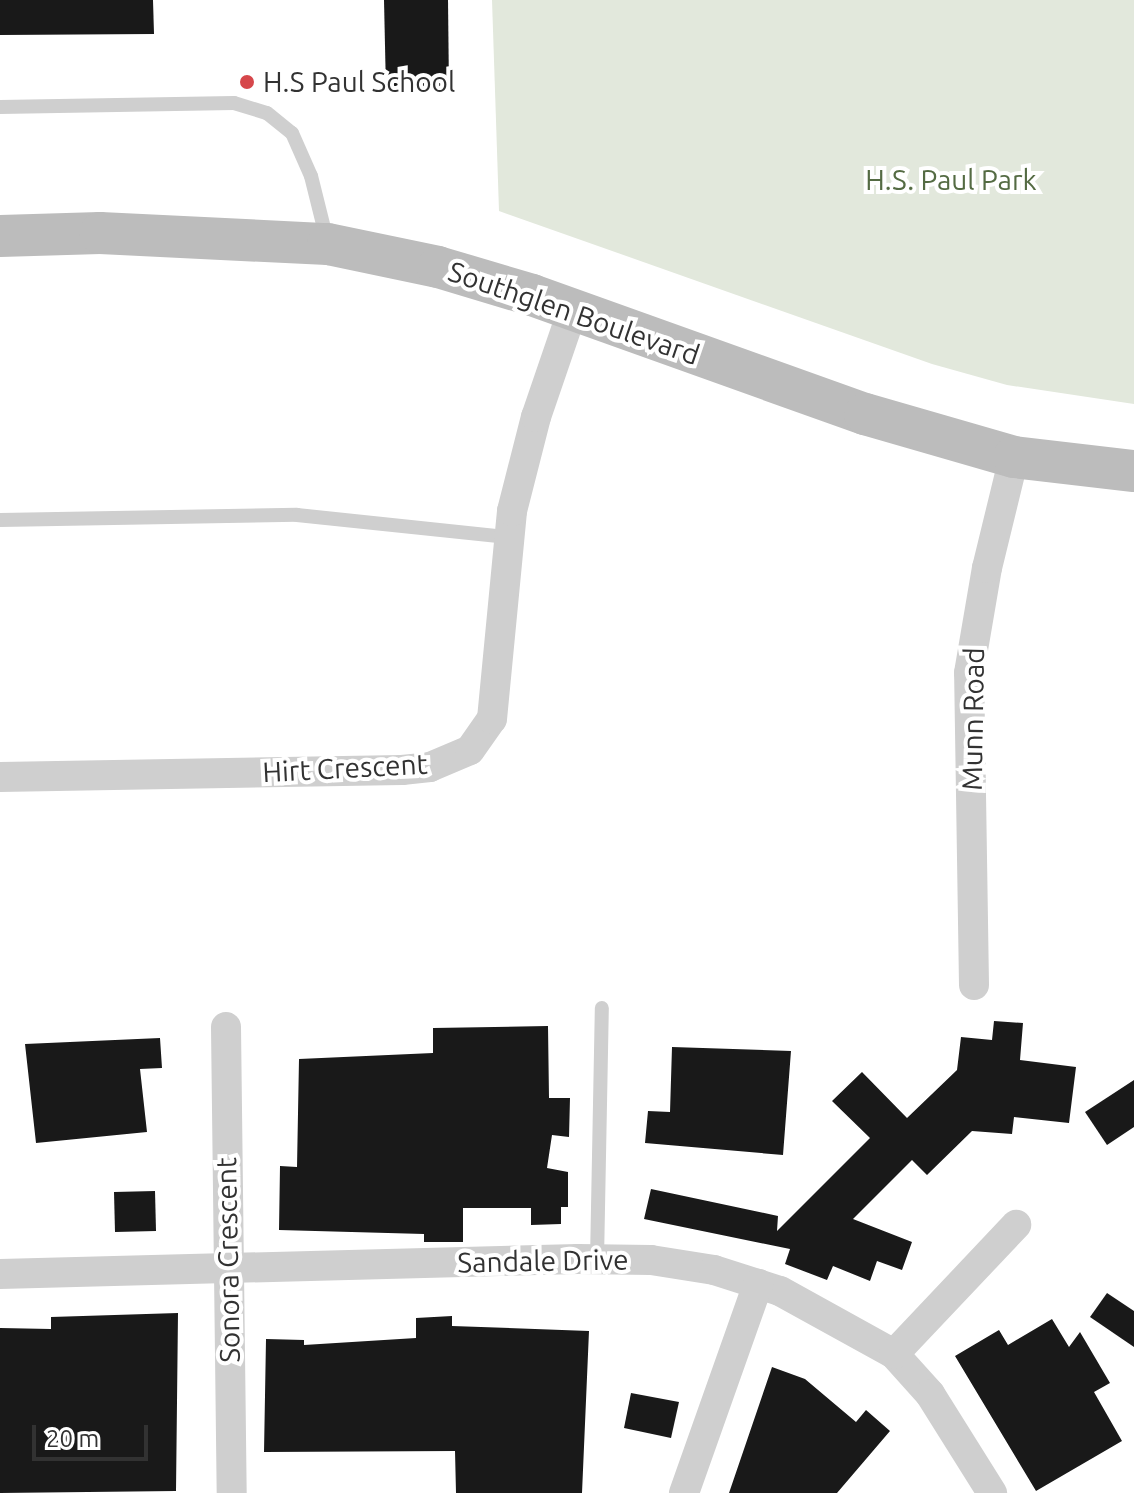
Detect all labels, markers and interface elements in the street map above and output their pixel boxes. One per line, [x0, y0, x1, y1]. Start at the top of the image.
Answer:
place label: H.S Paul School [263, 65, 455, 99]
marker: H.S Paul School [238, 73, 256, 91]
park label: H.S. Paul Park [865, 163, 1037, 197]
street label: Southglen Boulevard [444, 254, 704, 372]
street label: Munn Road [955, 647, 991, 791]
street label: Hirt Crescent [262, 747, 428, 789]
street label: Sonora Crescent [209, 1157, 247, 1363]
street label: Sandale Drive [457, 1243, 629, 1279]
scale bar [36, 1409, 152, 1459]
text: 20 m [46, 1425, 99, 1452]

